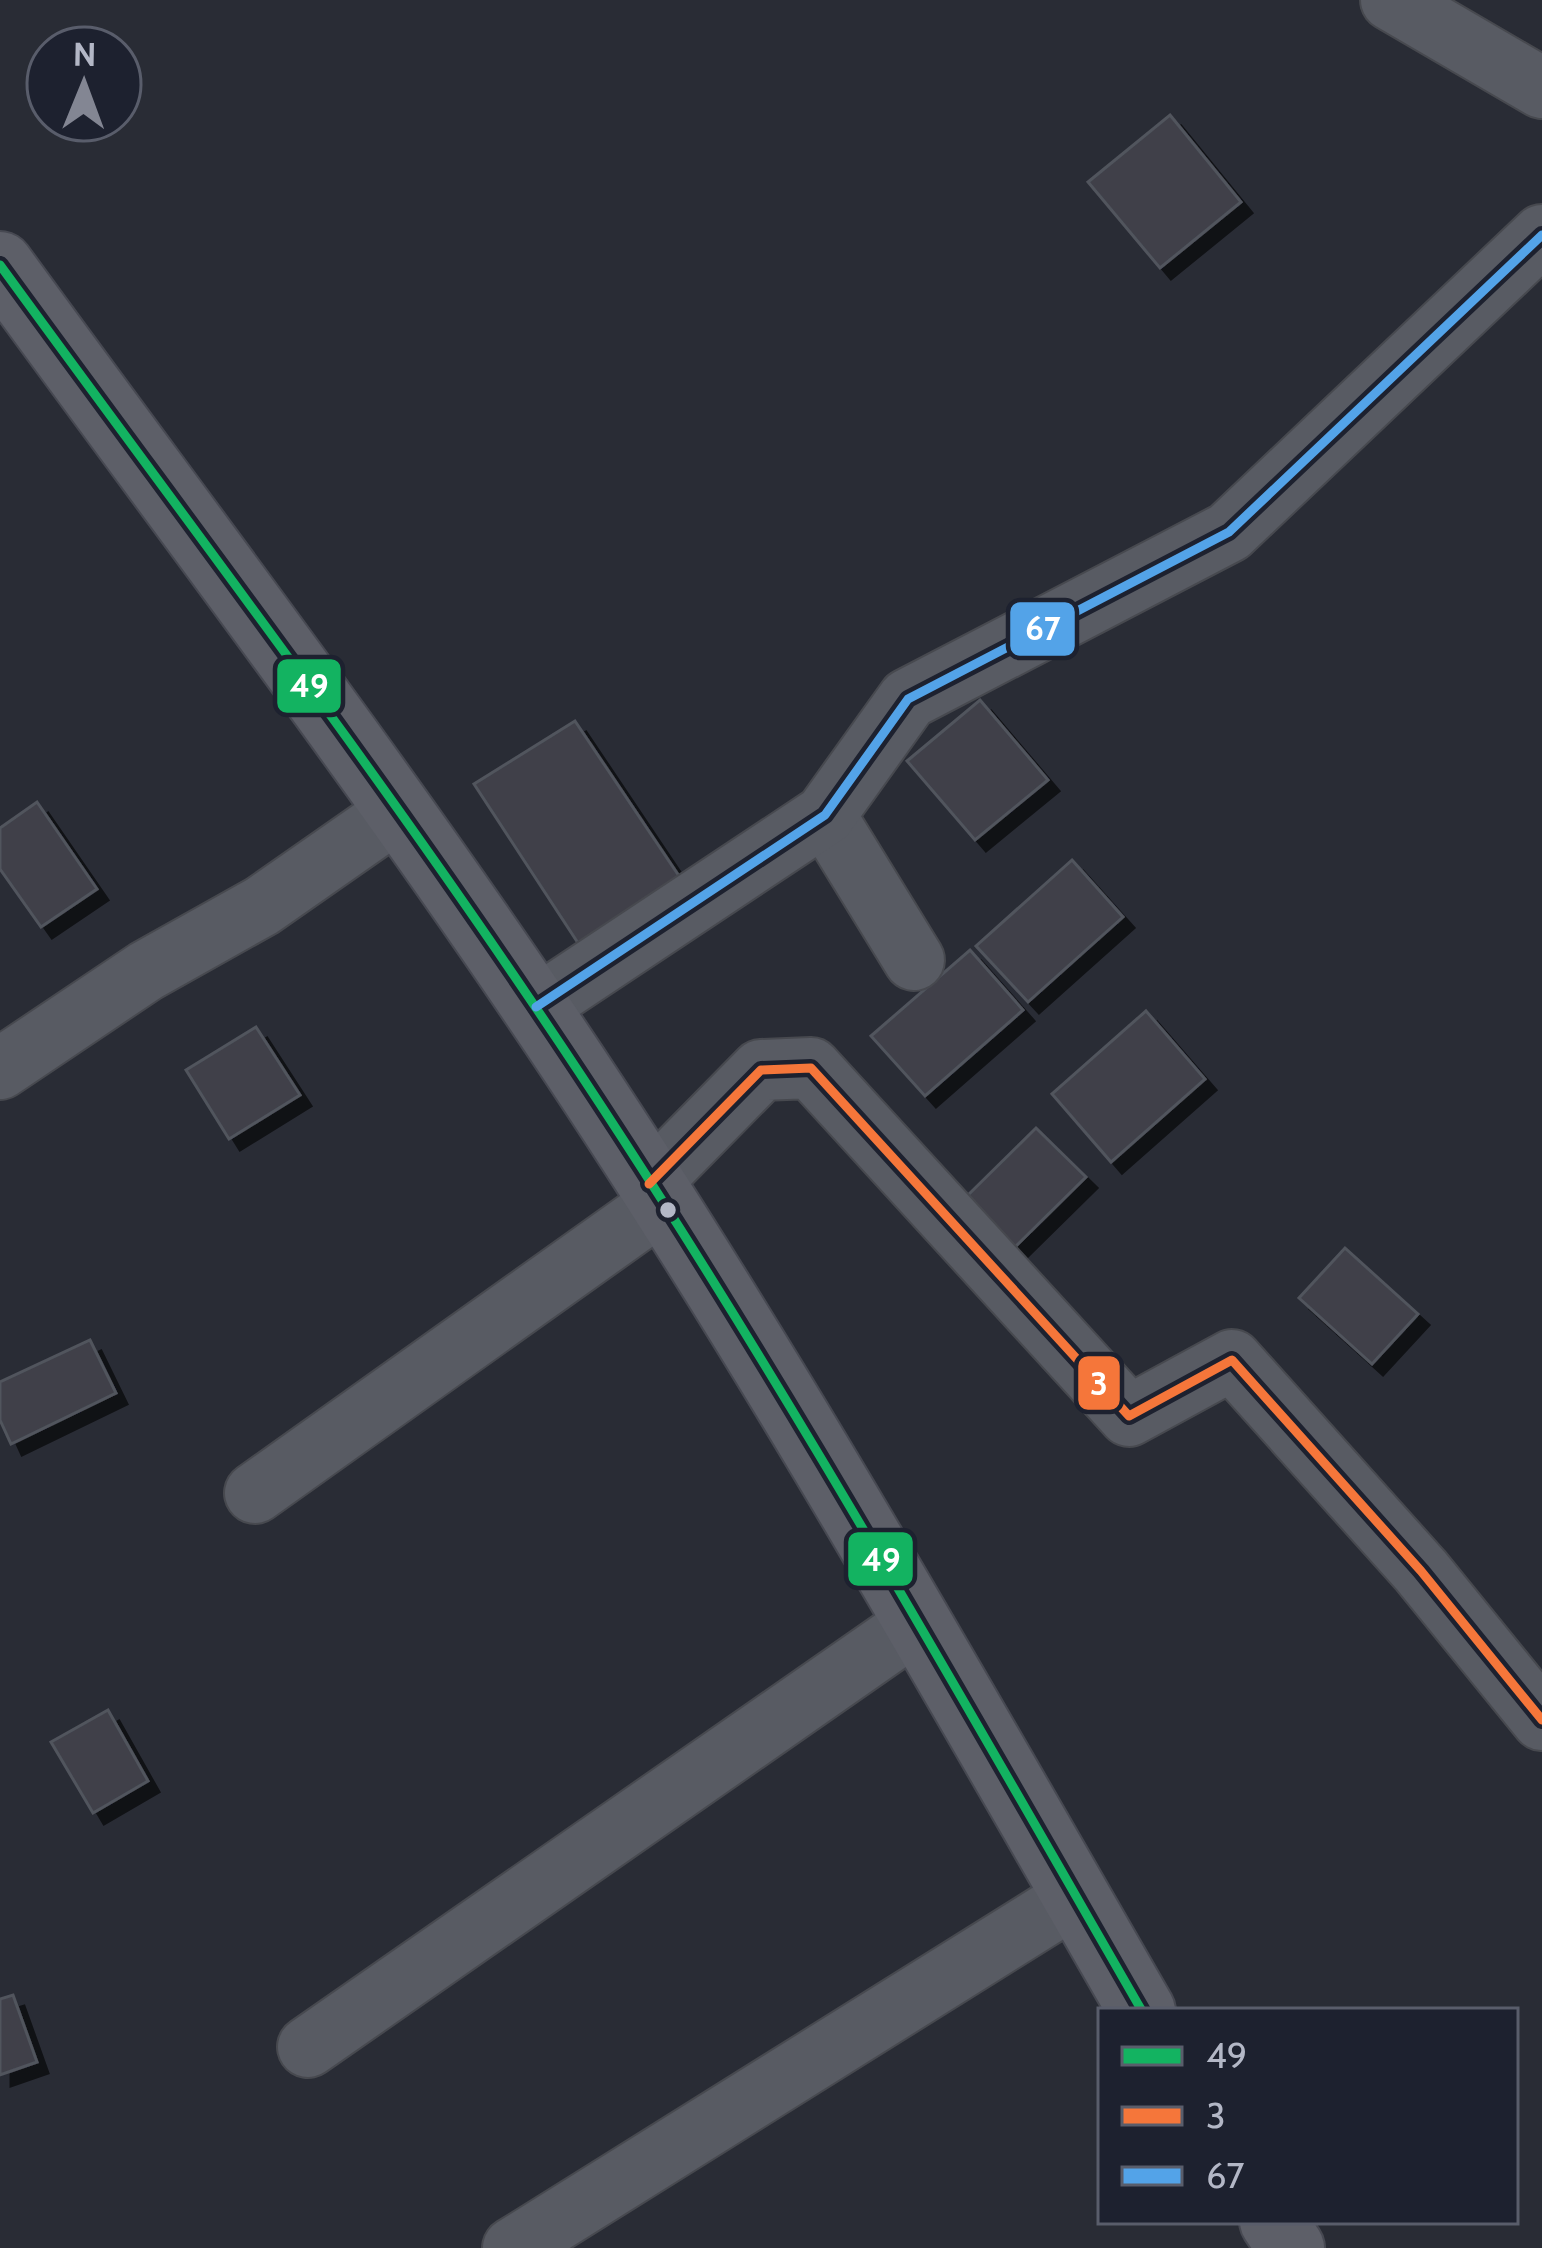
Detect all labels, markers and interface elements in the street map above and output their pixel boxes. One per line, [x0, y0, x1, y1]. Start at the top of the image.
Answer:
north arrow [24, 24, 144, 144]
text: N [73, 34, 97, 74]
line badge: 67 [1008, 600, 1077, 658]
text: 67 [1025, 608, 1061, 648]
line badge: 49 [275, 657, 343, 715]
text: 49 [289, 665, 329, 705]
unlabelled marker [657, 1199, 679, 1221]
line badge: 3 [1076, 1354, 1122, 1412]
text: 3 [1090, 1363, 1108, 1403]
line badge: 49 [846, 1530, 915, 1588]
text: 49 [861, 1539, 901, 1579]
legend [1098, 2008, 1518, 2224]
text: 49 [1206, 2033, 1247, 2077]
text: 3 [1206, 2093, 1225, 2137]
text: 67 [1206, 2153, 1244, 2197]

